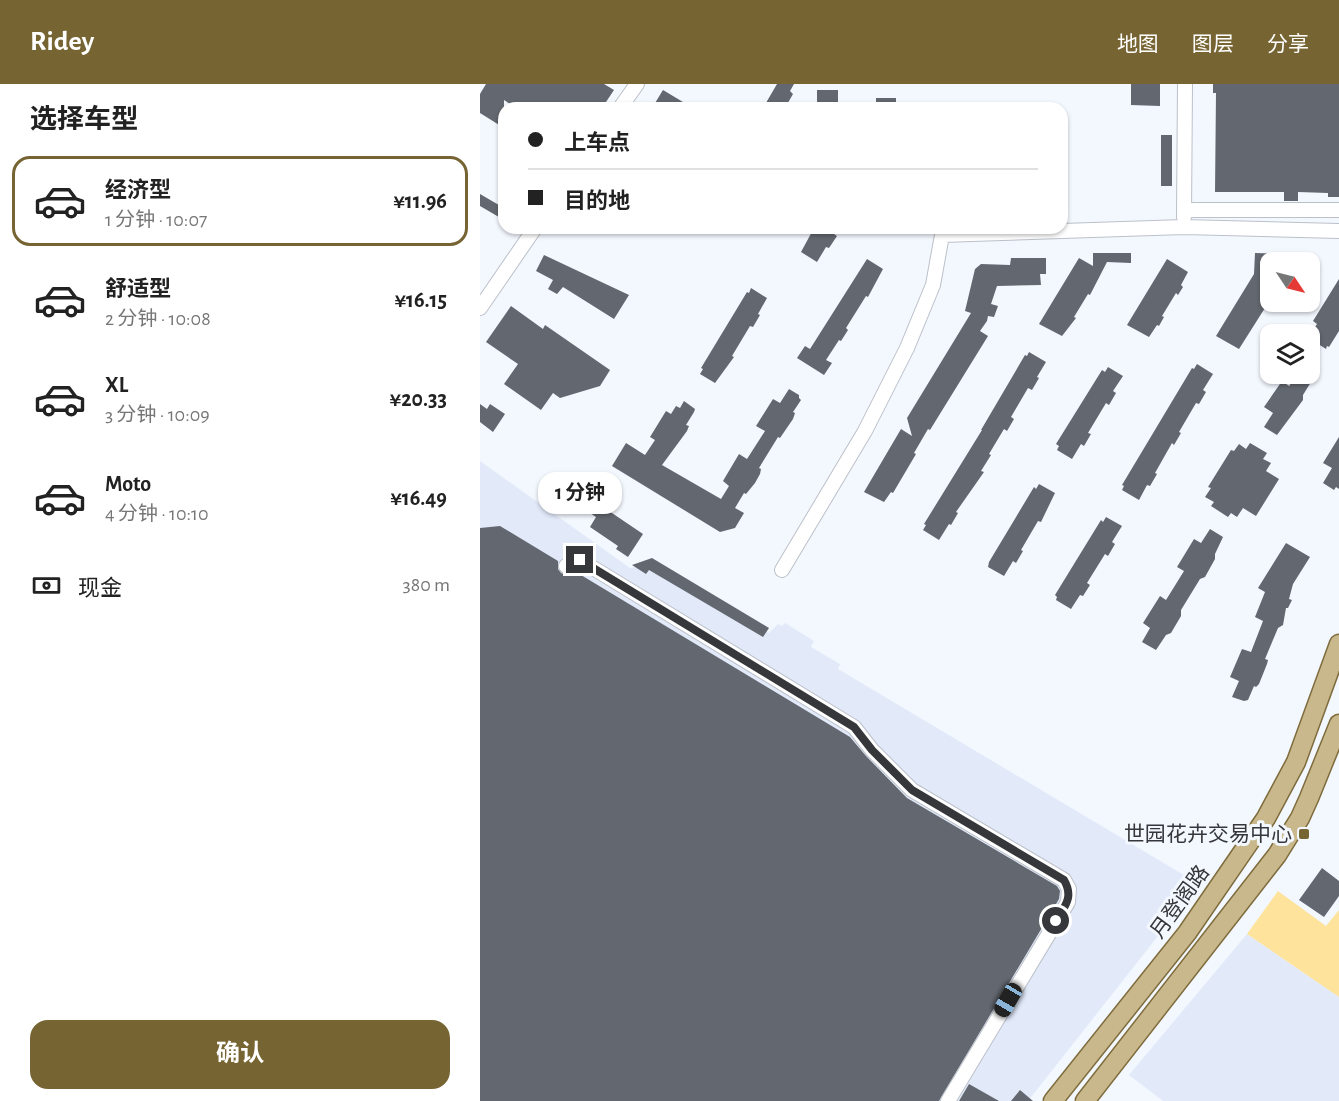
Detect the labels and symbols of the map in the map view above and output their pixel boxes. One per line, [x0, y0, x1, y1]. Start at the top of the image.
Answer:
north arrow [1260, 252, 1320, 312]
callout: 1 分钟 [538, 473, 622, 515]
route end [566, 546, 593, 573]
place label: 世园花卉交易中心 [1124, 823, 1292, 845]
marker: 世园花卉交易中心 [1297, 827, 1311, 841]
street label: 月登阁路 [1146, 861, 1213, 942]
route start [1042, 907, 1069, 934]
car [991, 980, 1025, 1020]

